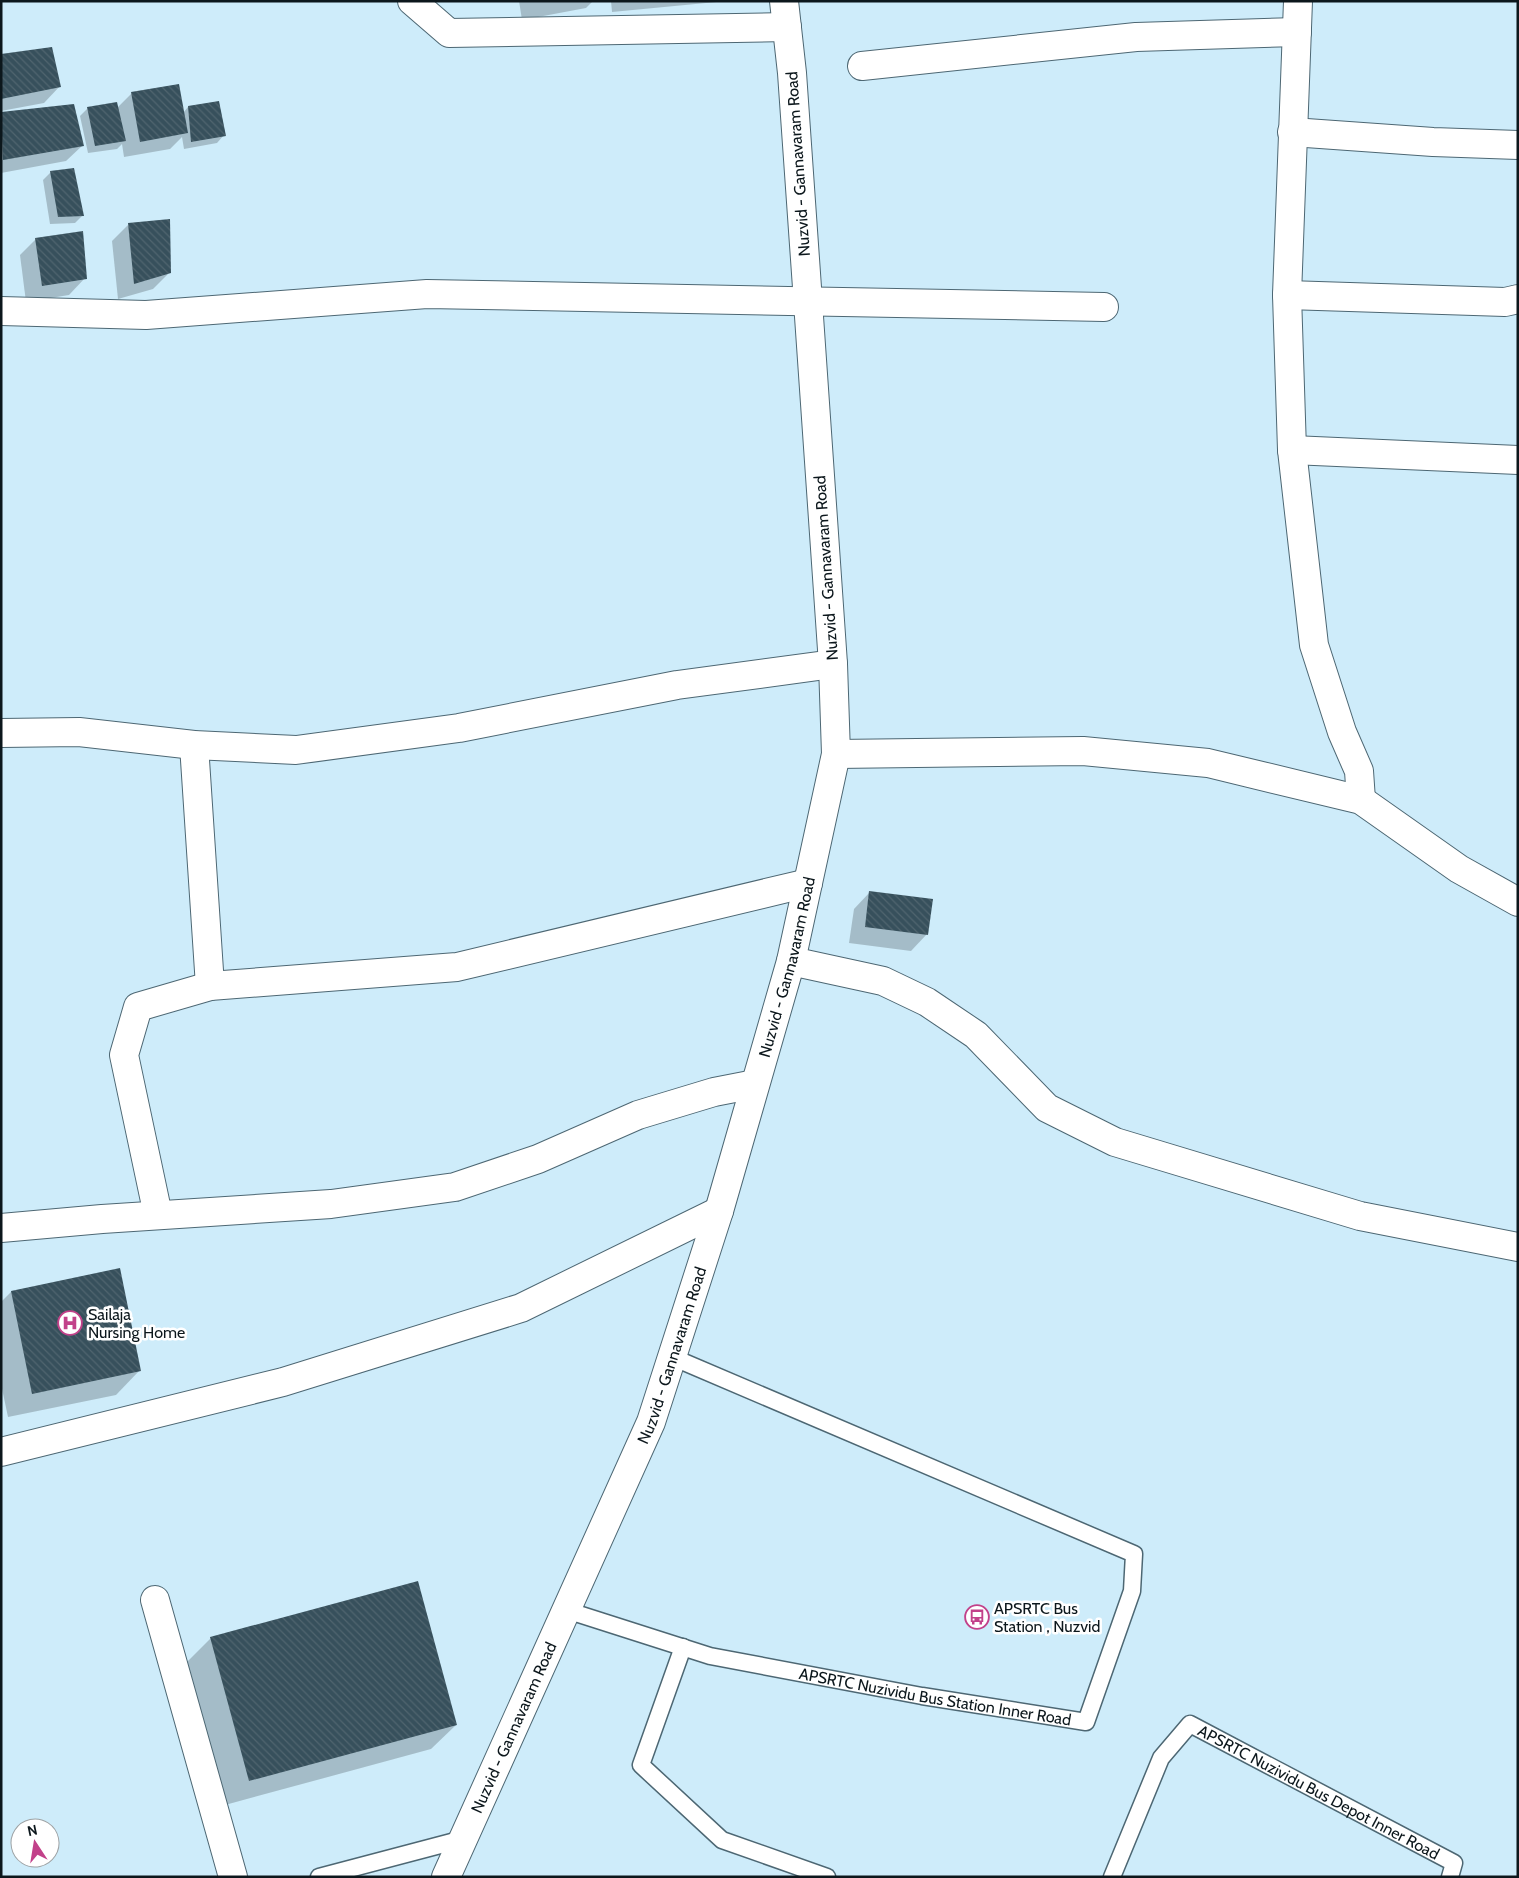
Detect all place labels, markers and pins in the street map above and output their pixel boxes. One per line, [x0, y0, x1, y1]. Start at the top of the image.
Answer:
place label: Sailaja Nursing Home [88, 1305, 185, 1342]
hospital icon: Sailaja Nursing Home [57, 1310, 83, 1336]
place label: APSRTC Bus Station , Nuzvid [994, 1599, 1100, 1636]
bus stop icon: APSRTC Bus Station , Nuzvid [964, 1604, 990, 1630]

